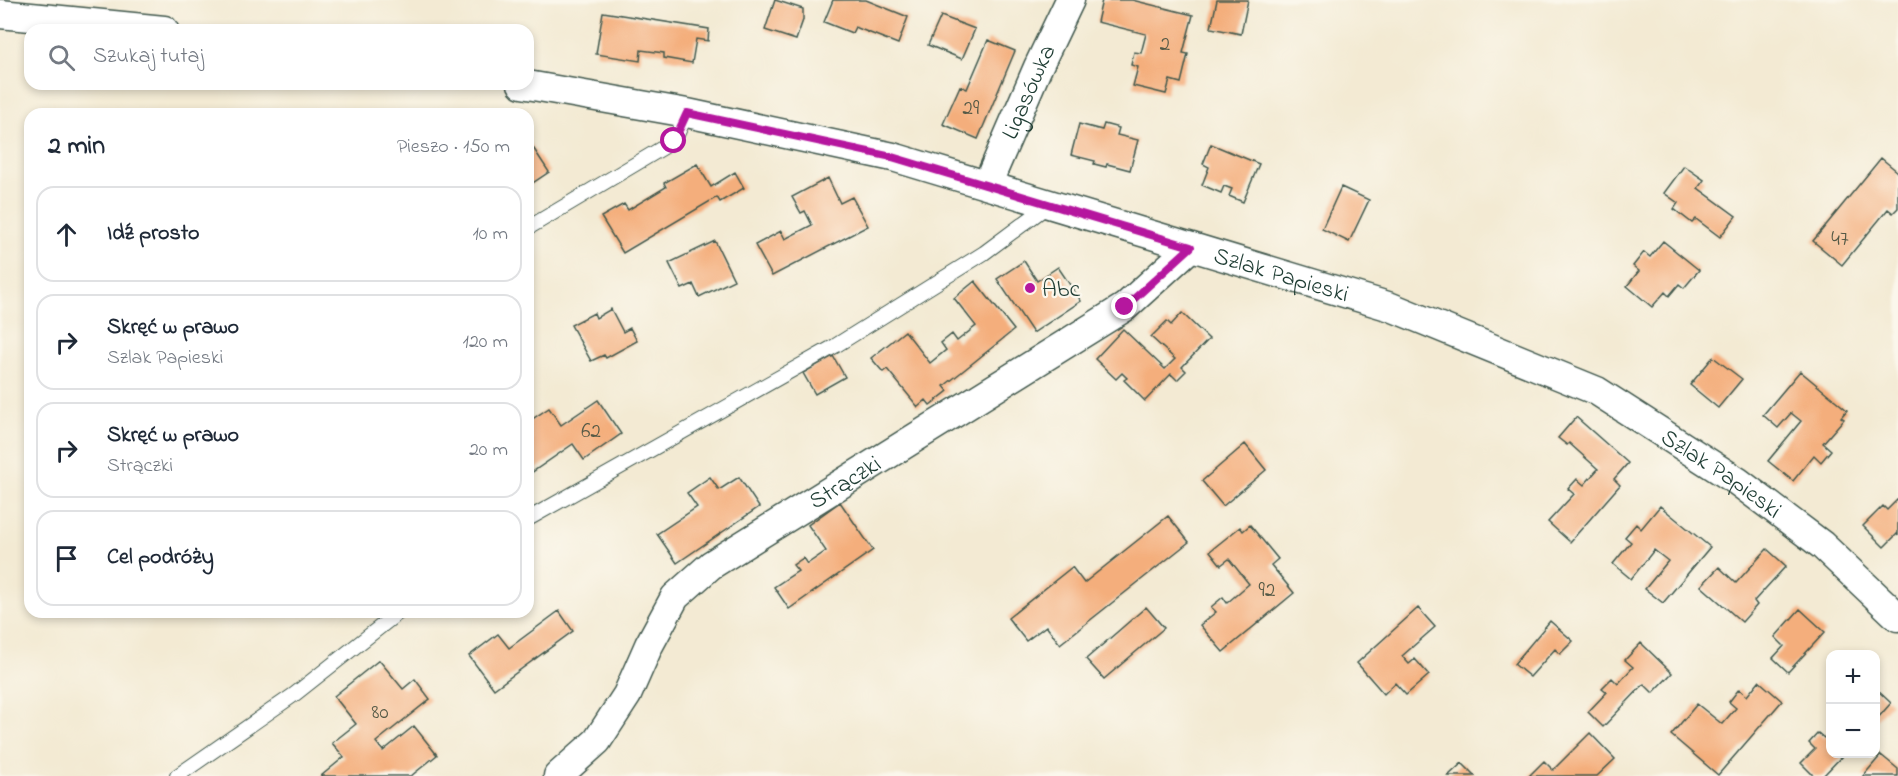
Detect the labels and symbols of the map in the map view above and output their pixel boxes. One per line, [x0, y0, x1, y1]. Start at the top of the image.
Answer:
house number: 2 [1160, 30, 1170, 60]
street label: Ligasówka [994, 39, 1066, 145]
house number: 29 [963, 94, 980, 124]
route start [660, 127, 686, 153]
house number: 47 [1831, 225, 1849, 255]
street label: Szlak Papieski [1209, 240, 1353, 313]
place label: Abc [1042, 273, 1080, 308]
marker: Abc [1023, 281, 1037, 295]
route end [1111, 293, 1137, 319]
house number: 62 [581, 417, 601, 447]
street label: Szlak Papieski [1653, 421, 1788, 529]
street label: Strączki [803, 448, 889, 520]
house number: 92 [1259, 576, 1275, 606]
house number: 80 [372, 698, 388, 728]

